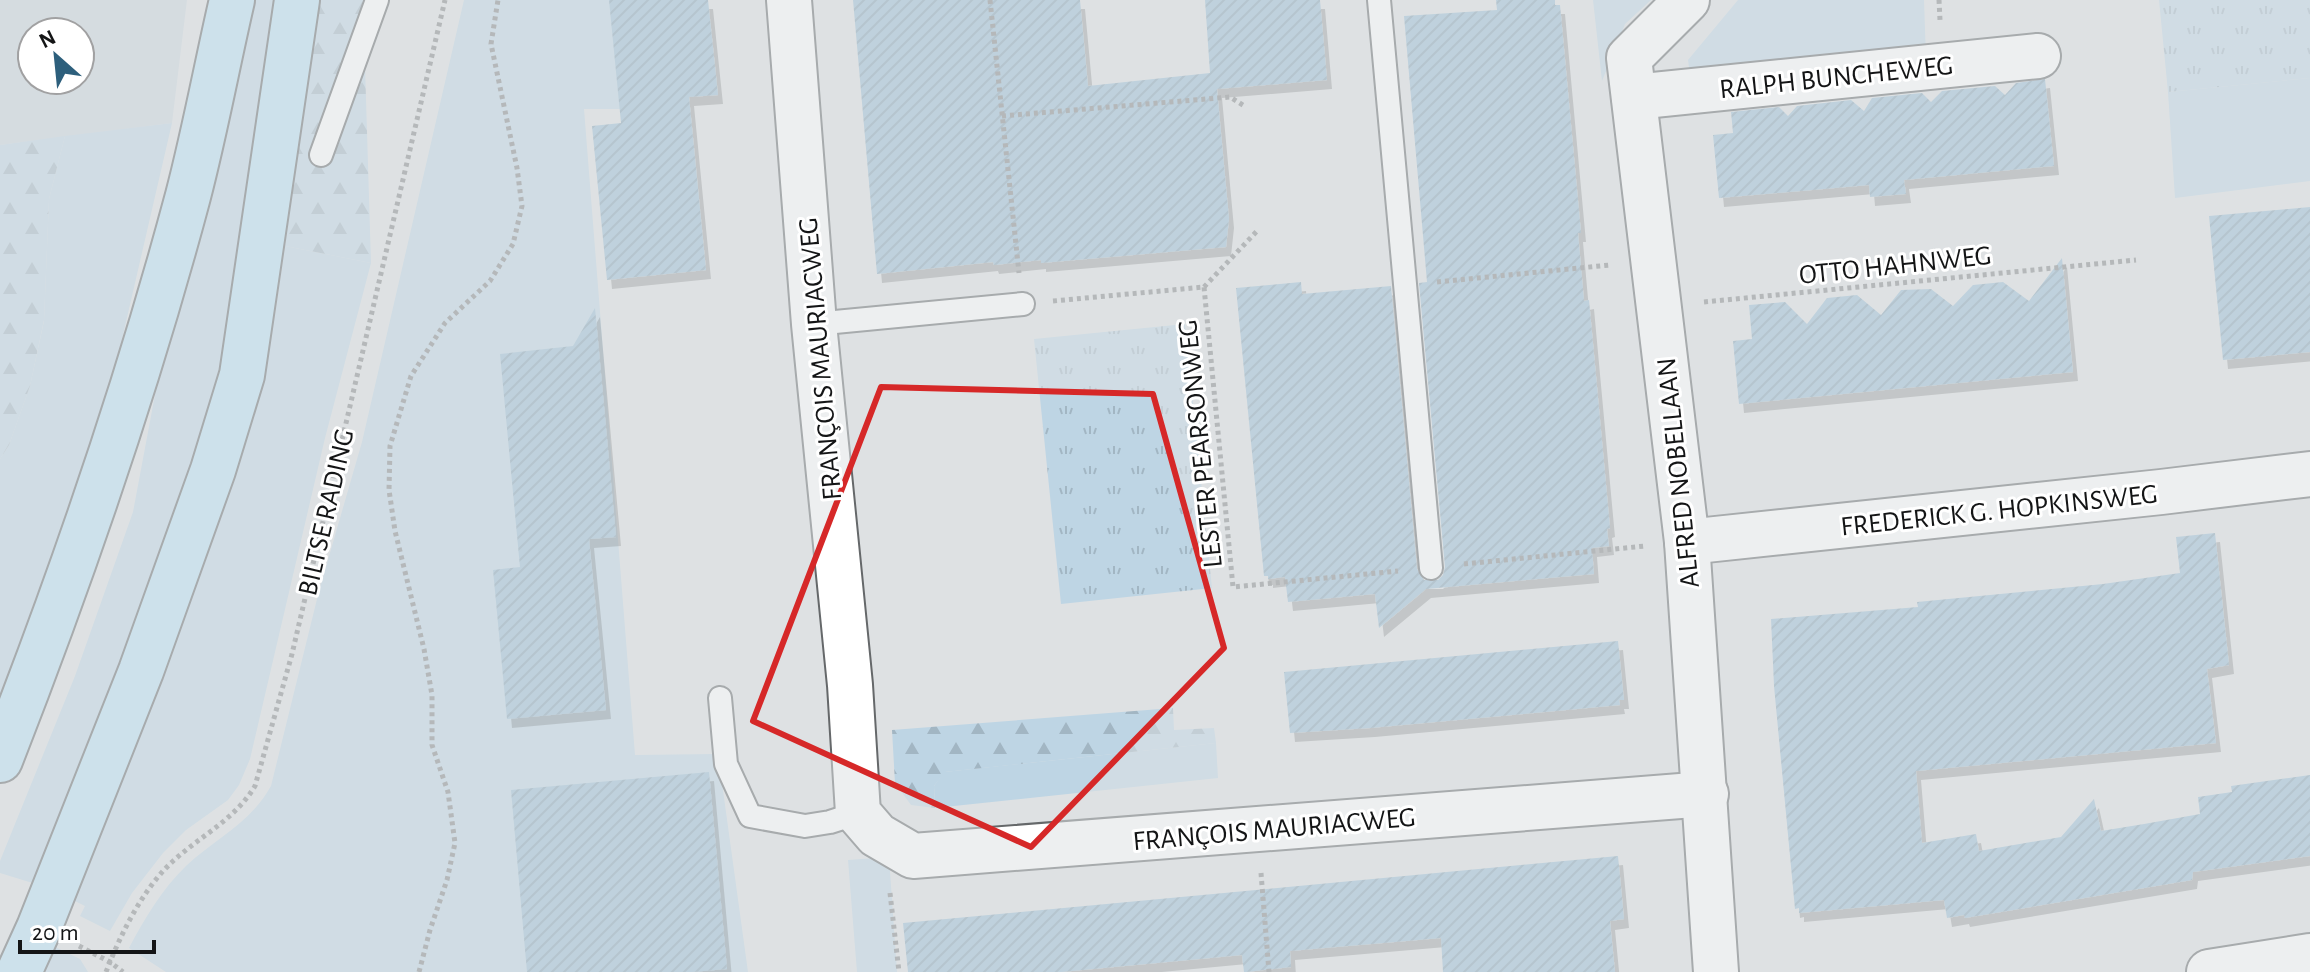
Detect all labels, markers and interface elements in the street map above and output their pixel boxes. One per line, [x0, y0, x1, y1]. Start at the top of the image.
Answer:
north arrow [16, 16, 96, 96]
text: N [36, 26, 59, 52]
street label: RALPH BUNCHEWEG [1718, 52, 1955, 104]
street label: FRANÇOIS MAURIACWEG [795, 216, 847, 501]
street label: OTTO HAHNWEG [1798, 242, 1993, 290]
street label: LESTER PEARSONWEG [1174, 318, 1228, 569]
street label: ALFRED NOBELLAAN [1653, 356, 1705, 589]
street label: BILTSE RADING [294, 426, 360, 599]
street label: FREDERICK G. HOPKINSWEG [1839, 480, 2159, 542]
street label: FRANÇOIS MAURIACWEG [1132, 804, 1417, 856]
scale bar [20, 904, 154, 954]
text: 20 m [32, 921, 79, 945]

